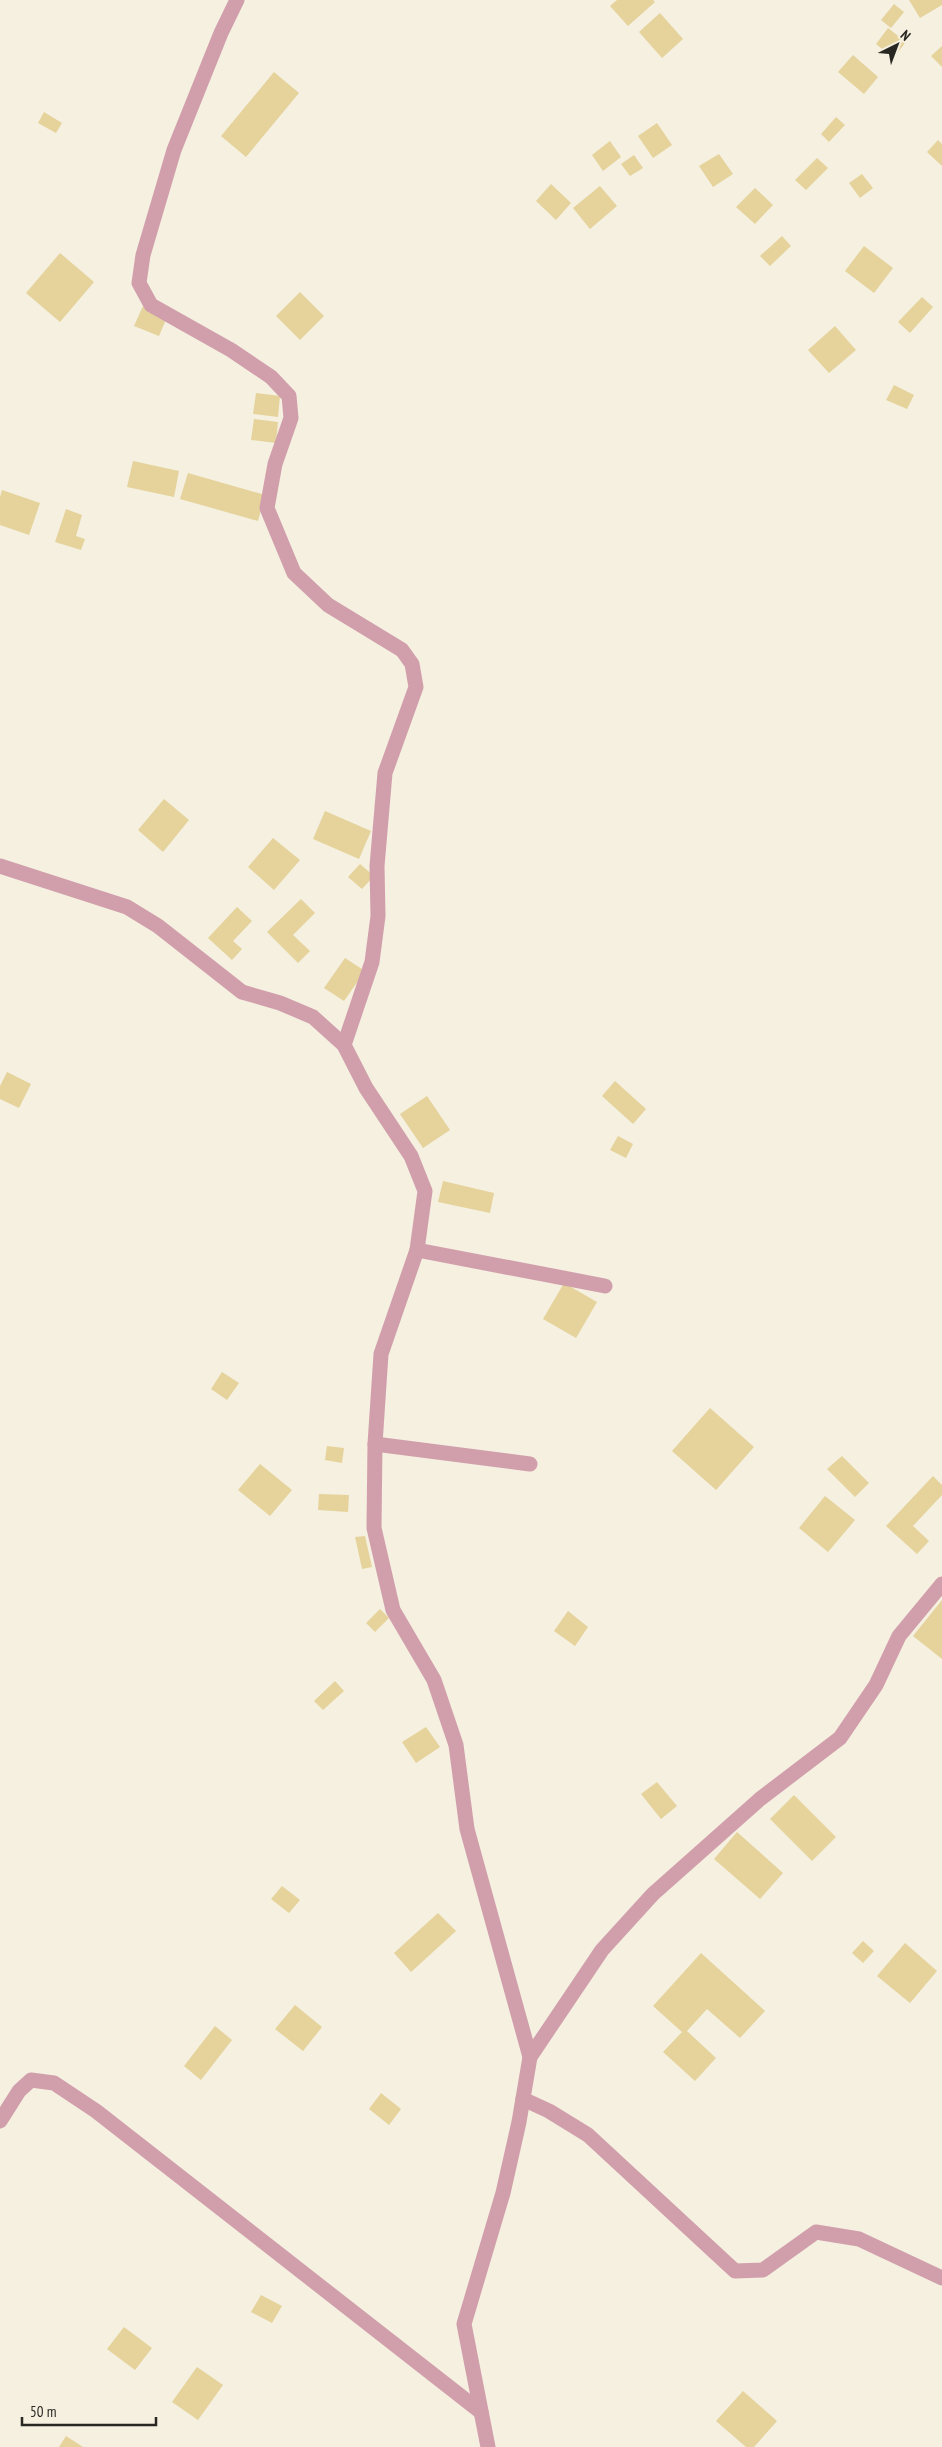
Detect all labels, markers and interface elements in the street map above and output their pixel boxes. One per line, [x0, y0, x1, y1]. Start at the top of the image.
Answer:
north arrow [872, 20, 922, 70]
text: N [897, 26, 915, 45]
scale bar [22, 2394, 156, 2426]
text: 50 m [30, 2402, 56, 2421]

